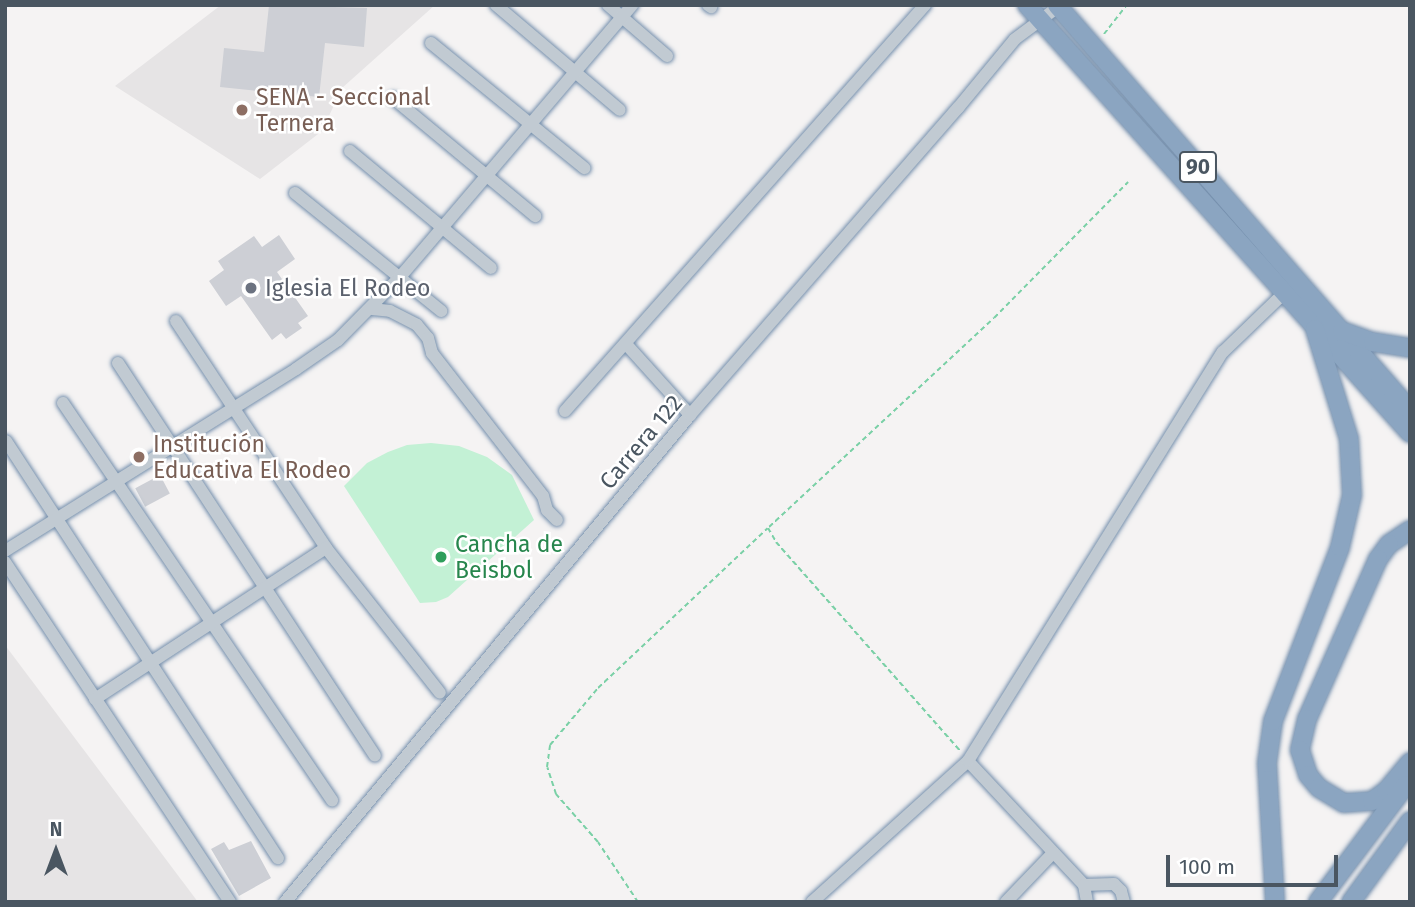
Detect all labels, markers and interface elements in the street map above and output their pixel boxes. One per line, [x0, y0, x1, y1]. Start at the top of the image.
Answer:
place label: SENA - Seccional Ternera [256, 83, 430, 137]
marker: SENA - Seccional Ternera [234, 102, 250, 118]
road number: 90 [1179, 150, 1217, 184]
place label: Iglesia El Rodeo [265, 274, 430, 302]
marker: Iglesia El Rodeo [243, 280, 259, 296]
street label: Carrera 122 [594, 389, 688, 495]
place label: Institución Educativa El Rodeo [153, 430, 351, 484]
marker: Institución Educativa El Rodeo [131, 449, 147, 465]
place label: Cancha de Beisbol [455, 530, 563, 584]
marker: Cancha de Beisbol [433, 549, 449, 565]
north arrow [21, 816, 91, 886]
text: N [50, 818, 62, 841]
scale bar [1170, 841, 1342, 885]
text: 100 m [1179, 854, 1235, 880]

